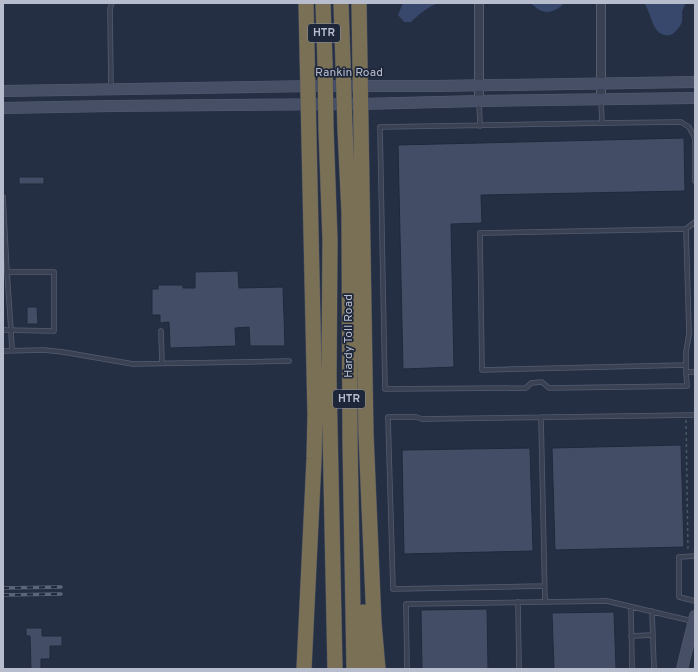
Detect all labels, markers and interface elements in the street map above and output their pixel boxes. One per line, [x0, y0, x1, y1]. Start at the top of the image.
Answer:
road number: HTR [308, 24, 340, 42]
street label: Rankin Road [315, 65, 383, 81]
street label: Hardy Toll Road [341, 294, 357, 378]
road number: HTR [333, 390, 365, 408]

